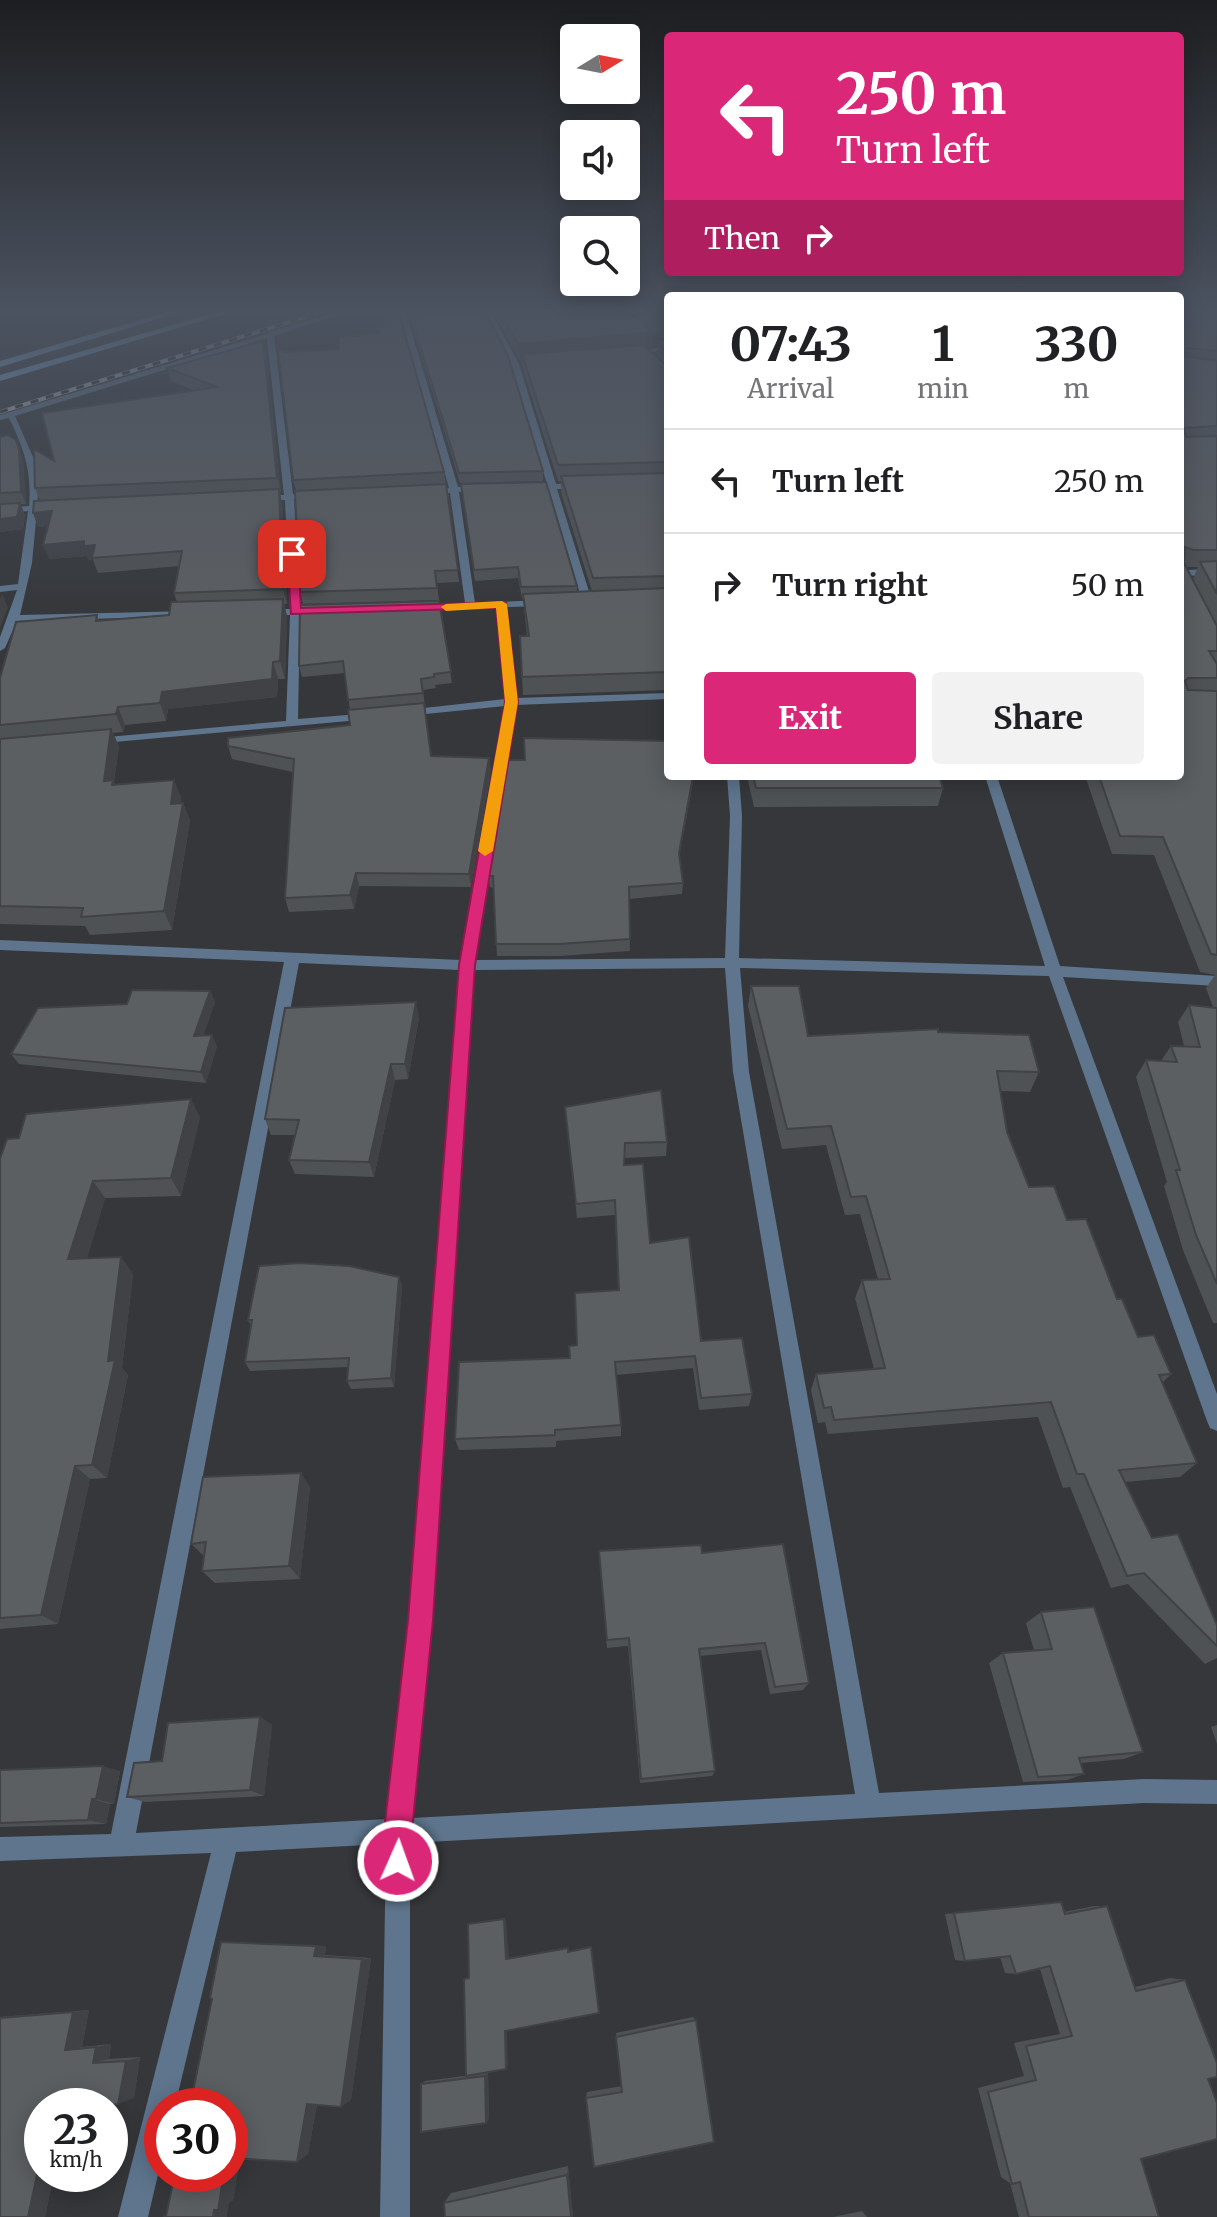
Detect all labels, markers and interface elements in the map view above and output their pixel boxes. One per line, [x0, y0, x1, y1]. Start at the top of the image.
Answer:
north arrow [560, 24, 640, 104]
map controls [560, 24, 640, 296]
text: 250 m [836, 59, 1006, 129]
icon: left [704, 64, 808, 168]
button: sound [560, 120, 640, 200]
text: Turn left [836, 128, 990, 173]
button: search [560, 216, 640, 296]
icon: right [796, 216, 840, 260]
text: Then [704, 219, 780, 257]
text: 07:43 [729, 314, 852, 374]
text: 1 [932, 314, 954, 374]
text: 330 [1034, 314, 1119, 374]
text: Arrival [747, 372, 834, 405]
text: min [917, 372, 969, 405]
text: m [1063, 372, 1089, 405]
icon: left [704, 459, 748, 503]
text: Turn left [772, 462, 904, 500]
text: 250 m [1054, 462, 1144, 500]
pin [258, 520, 326, 588]
icon: arrive [270, 532, 314, 576]
icon: right [704, 563, 748, 607]
text: Turn right [772, 566, 928, 604]
text: 50 m [1071, 566, 1144, 604]
button: Exit [704, 672, 916, 764]
button: Share [932, 672, 1144, 764]
position arrow [356, 1819, 440, 1903]
speed limit sign: 30 [144, 2088, 248, 2192]
text: 23 [53, 2105, 99, 2155]
text: km/h [50, 2147, 102, 2172]

